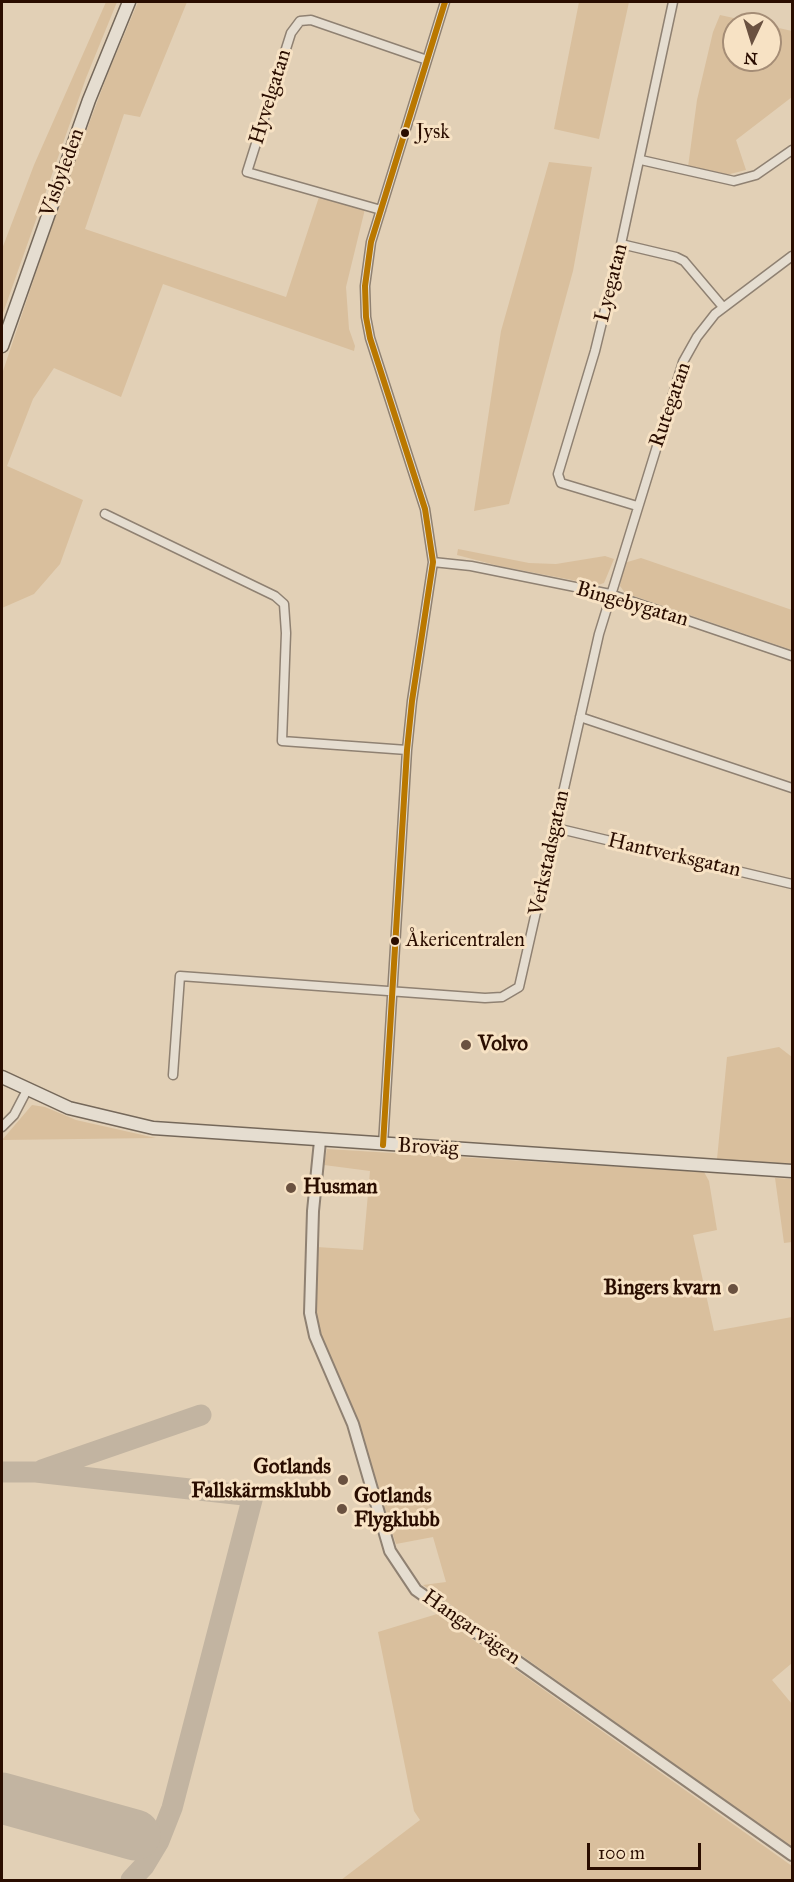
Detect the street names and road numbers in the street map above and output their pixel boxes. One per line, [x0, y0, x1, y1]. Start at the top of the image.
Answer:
street label: Hyvelgatan [245, 46, 297, 148]
street label: Visbyleden [35, 125, 91, 221]
street label: Lyegatan [590, 241, 634, 325]
street label: Rutegatan [645, 359, 697, 451]
street label: Bingebygatan [573, 577, 691, 633]
street label: Verkstadsgatan [524, 788, 576, 918]
street label: Hantverksgatan [605, 828, 743, 884]
street label: Broväg [397, 1134, 459, 1162]
street label: Hangarvägen [417, 1585, 525, 1671]

